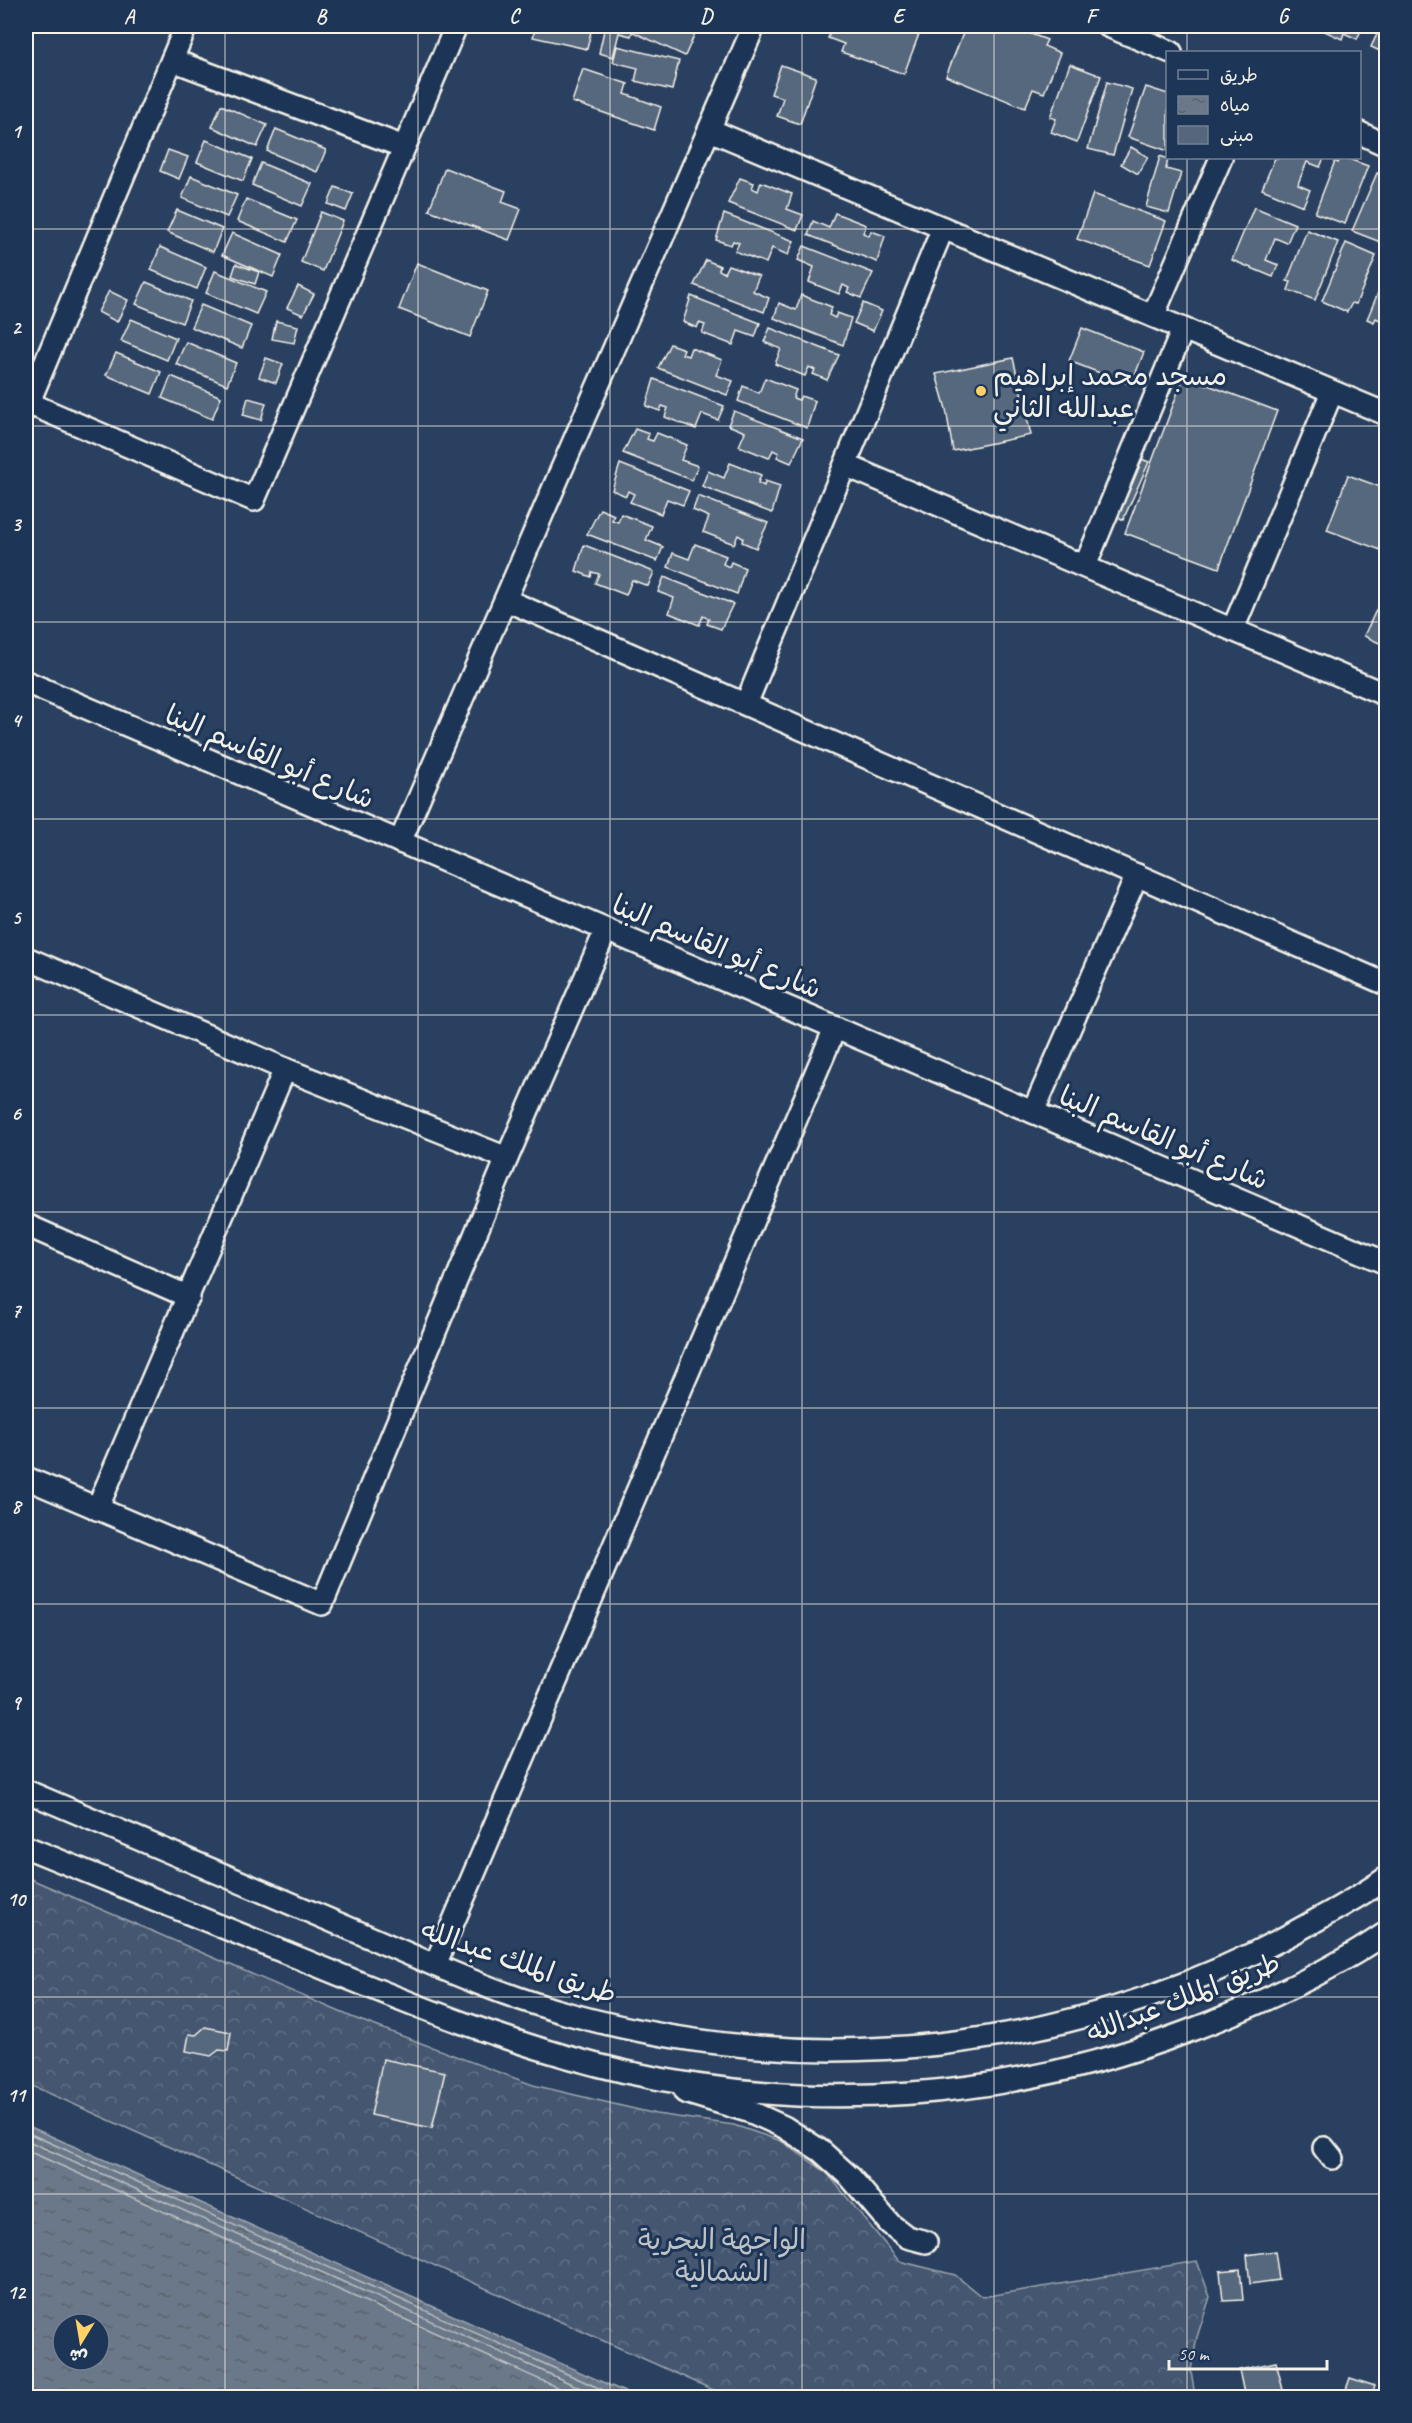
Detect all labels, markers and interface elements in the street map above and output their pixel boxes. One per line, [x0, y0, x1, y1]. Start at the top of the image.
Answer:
text: A [124, 4, 136, 29]
text: B [316, 4, 328, 29]
text: C [509, 4, 521, 29]
text: D [700, 4, 714, 29]
text: E [893, 4, 907, 29]
text: F [1086, 4, 1100, 29]
text: G [1278, 4, 1291, 29]
legend [1166, 51, 1361, 159]
text: طريق [1220, 64, 1258, 86]
text: مياه [1220, 94, 1250, 116]
text: 1 [12, 119, 23, 144]
text: مبنى [1220, 124, 1254, 146]
text: 2 [12, 315, 23, 340]
place label: مسجد محمد إبراهيم عبدالله الثاني [993, 358, 1227, 432]
marker: مسجد محمد إبراهيم عبدالله الثاني [974, 384, 988, 398]
text: 3 [12, 512, 23, 537]
street label: شارع أبو القاسم البنا [158, 697, 380, 820]
text: 4 [12, 708, 24, 733]
street label: شارع أبو القاسم البنا [605, 887, 827, 1010]
text: 5 [12, 905, 23, 930]
street label: شارع أبو القاسم البنا [1052, 1078, 1274, 1201]
text: 6 [11, 1101, 22, 1126]
text: 7 [12, 1298, 23, 1323]
text: 8 [12, 1494, 24, 1519]
text: 9 [12, 1690, 23, 1715]
text: 10 [7, 1887, 27, 1912]
street label: طريق الملك عبدالله [416, 1912, 621, 2011]
street label: طريق الملك عبدالله [1081, 1944, 1285, 2050]
text: 11 [7, 2083, 27, 2108]
park label: الواجهة البحرية الشمالية [638, 2222, 806, 2289]
text: 12 [7, 2280, 27, 2305]
north arrow [51, 2312, 111, 2372]
scale bar [1169, 2333, 1326, 2371]
text: 50 m [1178, 2343, 1211, 2365]
text: ش [68, 2344, 89, 2367]

